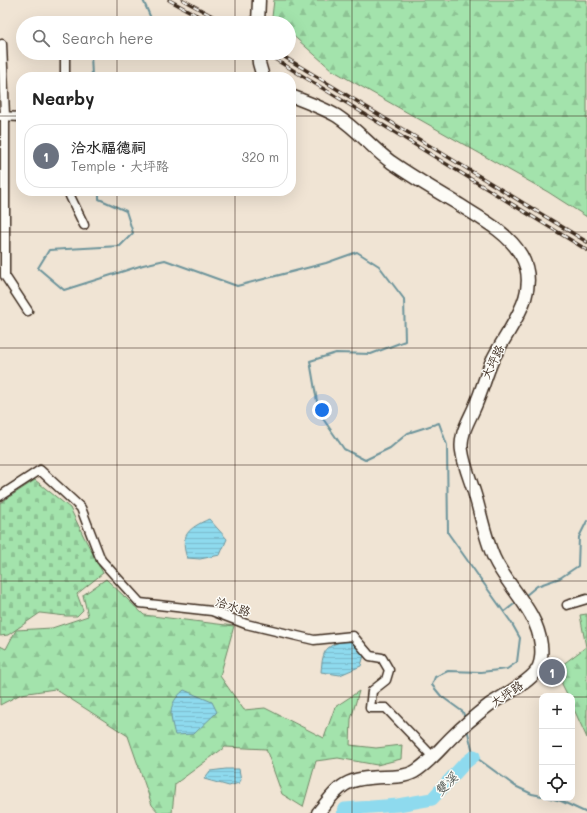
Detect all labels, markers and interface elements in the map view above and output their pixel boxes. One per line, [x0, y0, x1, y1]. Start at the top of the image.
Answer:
search box [16, 16, 296, 60]
icon: search [30, 27, 52, 49]
text: Search here [62, 28, 153, 48]
text: Nearby [32, 87, 94, 109]
text: 洽水福德祠 [71, 137, 146, 157]
text: 1 [43, 148, 49, 165]
text: 320 m [242, 148, 279, 165]
text: Temple · 大坪路 [71, 157, 169, 174]
street label: 大坪路 [477, 342, 507, 381]
your location [312, 400, 332, 420]
street label: 洽水路 [214, 593, 253, 619]
pin: 1 [539, 657, 565, 687]
street label: 大坪路 [487, 676, 526, 710]
map controls [539, 693, 575, 801]
button: + [539, 693, 575, 729]
button: − [539, 729, 575, 765]
button: locate [539, 765, 575, 801]
water label: 雙溪 [430, 768, 461, 799]

